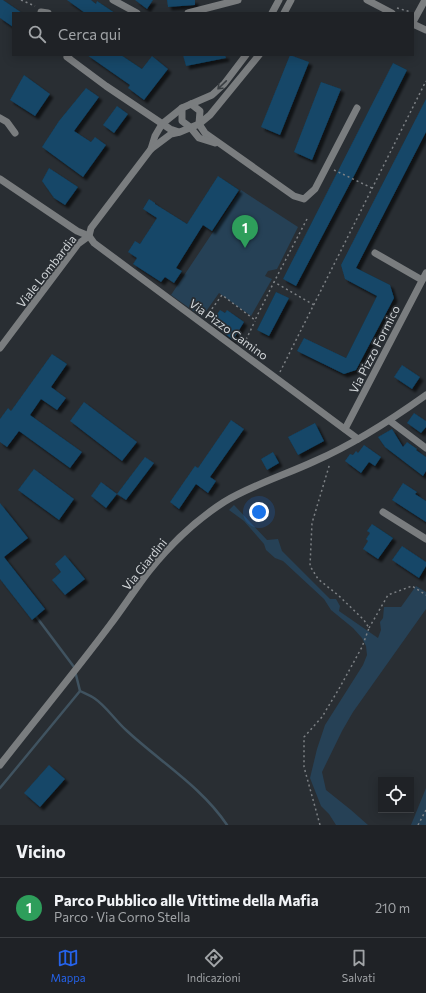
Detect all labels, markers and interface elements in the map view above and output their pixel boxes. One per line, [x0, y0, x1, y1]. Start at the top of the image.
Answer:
search box [12, 12, 414, 56]
icon: search [26, 23, 48, 45]
text: Cerca qui [58, 25, 121, 43]
one-way arrow [217, 81, 227, 90]
pin: 1 [232, 215, 258, 248]
street label: Viale Lombardia [13, 232, 79, 310]
street label: Via Pizzo Camino [187, 296, 271, 362]
street label: Via Pizzo Formico [346, 303, 402, 395]
your location [249, 502, 269, 522]
street label: Via Giardini [119, 535, 169, 593]
map controls [378, 777, 414, 813]
button: locate [378, 777, 414, 813]
text: Vicino [16, 841, 66, 862]
text: Parco Pubblico alle Vittime della Mafia [54, 891, 319, 909]
text: 1 [26, 900, 32, 916]
text: 210 m [375, 900, 410, 916]
text: Parco · Via Corno Stella [54, 909, 190, 925]
tab: Mappa [51, 947, 86, 984]
tab: Indicazioni [187, 947, 241, 984]
tab: Salvati [342, 947, 375, 984]

